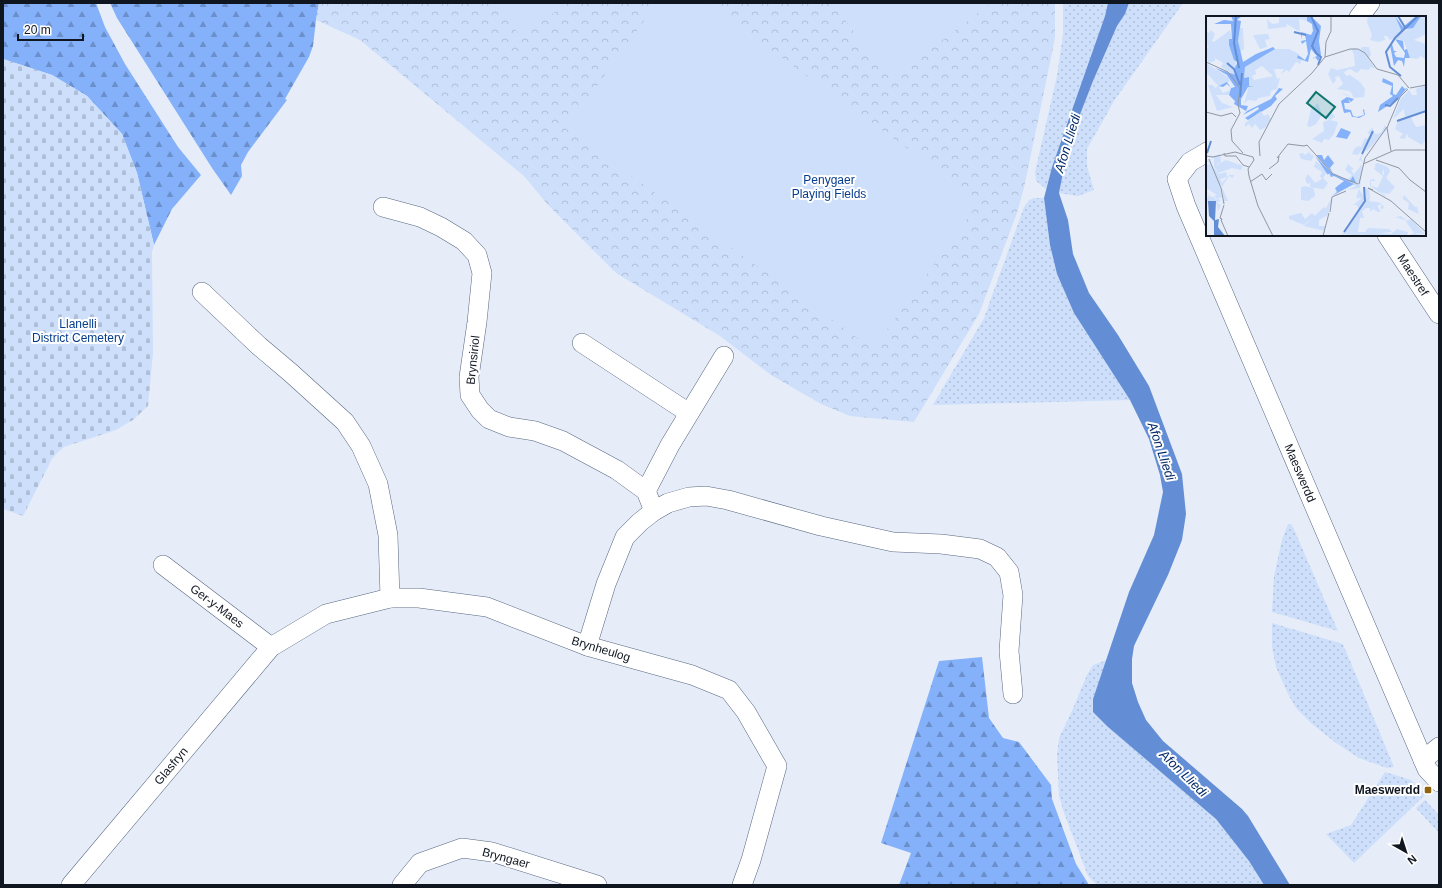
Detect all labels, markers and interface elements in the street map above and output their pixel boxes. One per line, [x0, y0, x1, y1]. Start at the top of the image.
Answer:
scale bar [18, 16, 83, 42]
inset map [1206, 16, 1426, 236]
text: 20 m [24, 23, 51, 37]
water label: Afon Lliedi [1051, 111, 1084, 175]
park label: Penygaer Playing Fields [792, 173, 866, 201]
street label: Maestref [1394, 252, 1432, 299]
park label: Llanelli District Cemetery [32, 317, 124, 345]
street label: Brynsiriol [463, 335, 483, 385]
water label: Afon Lliedi [1144, 419, 1179, 483]
street label: Maeswerdd [1281, 442, 1319, 504]
street label: Ger-y-Maes [187, 581, 247, 631]
street label: Brynheulog [570, 633, 632, 665]
street label: Glasfryn [151, 744, 191, 788]
water label: Afon Lliedi [1156, 746, 1211, 801]
place label: Maeswerdd [1355, 783, 1420, 797]
marker: Maeswerdd [1423, 785, 1433, 795]
north arrow [1386, 832, 1426, 872]
street label: Bryngaer [481, 845, 531, 871]
text: N [1405, 853, 1419, 867]

